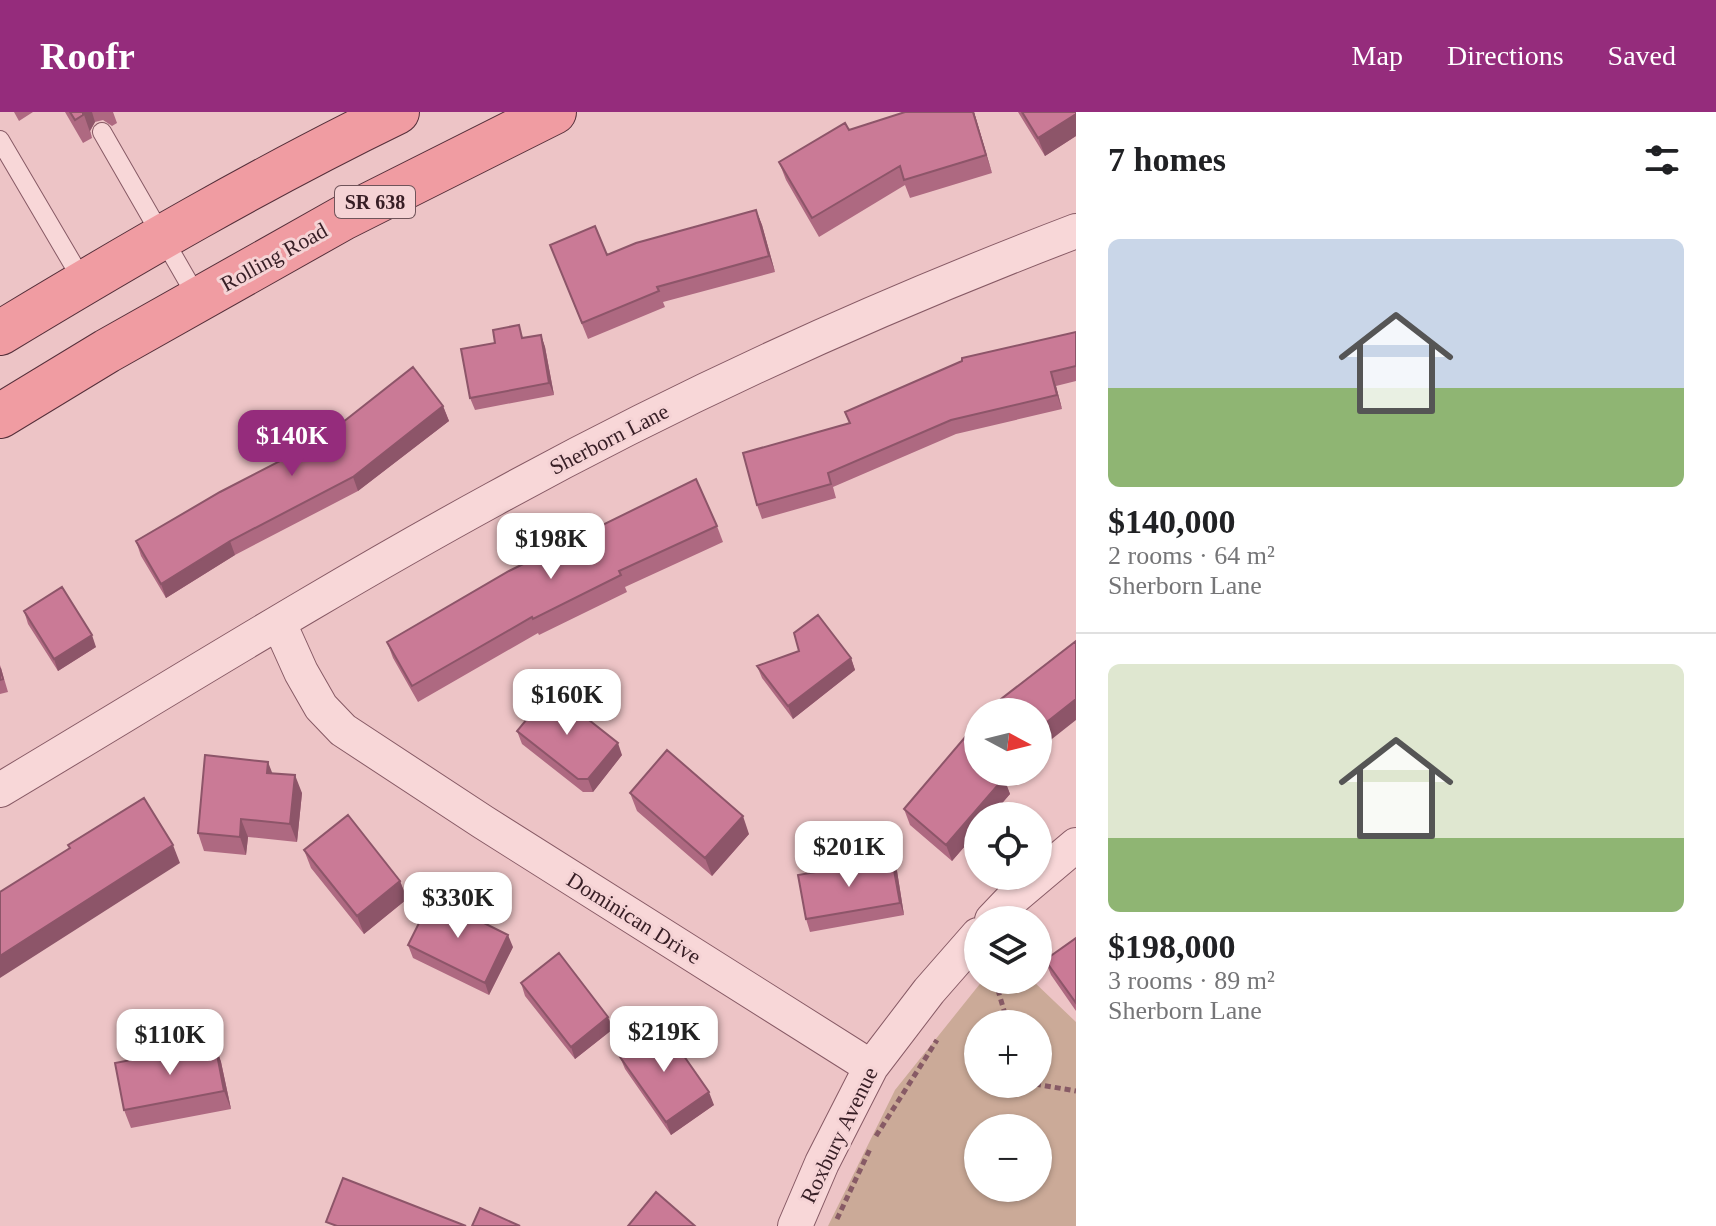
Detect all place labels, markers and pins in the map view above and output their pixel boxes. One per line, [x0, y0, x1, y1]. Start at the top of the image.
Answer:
pin: $140K [236, 410, 348, 478]
pin: $198K [495, 513, 607, 581]
pin: $160K [511, 669, 623, 737]
pin: $201K [793, 821, 905, 889]
pin: $330K [402, 872, 514, 940]
pin: $219K [608, 1006, 720, 1074]
pin: $110K [114, 1009, 226, 1077]

